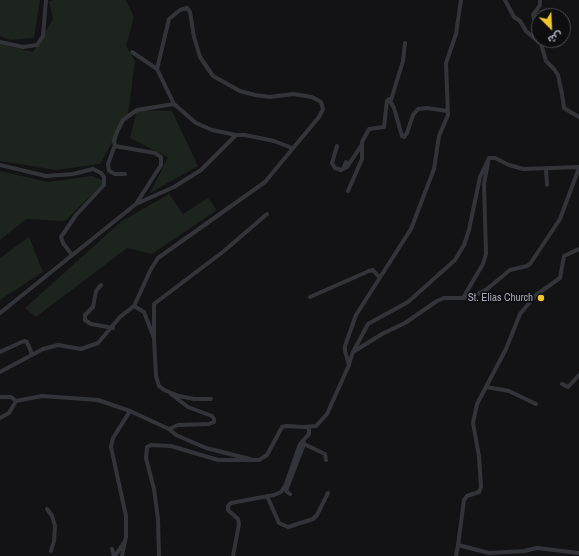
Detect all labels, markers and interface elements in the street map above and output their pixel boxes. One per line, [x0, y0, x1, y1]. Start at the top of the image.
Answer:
north arrow [531, 8, 571, 48]
text: ش [546, 29, 565, 48]
place label: St. Elias Church [468, 291, 533, 305]
marker: St. Elias Church [536, 293, 546, 303]

